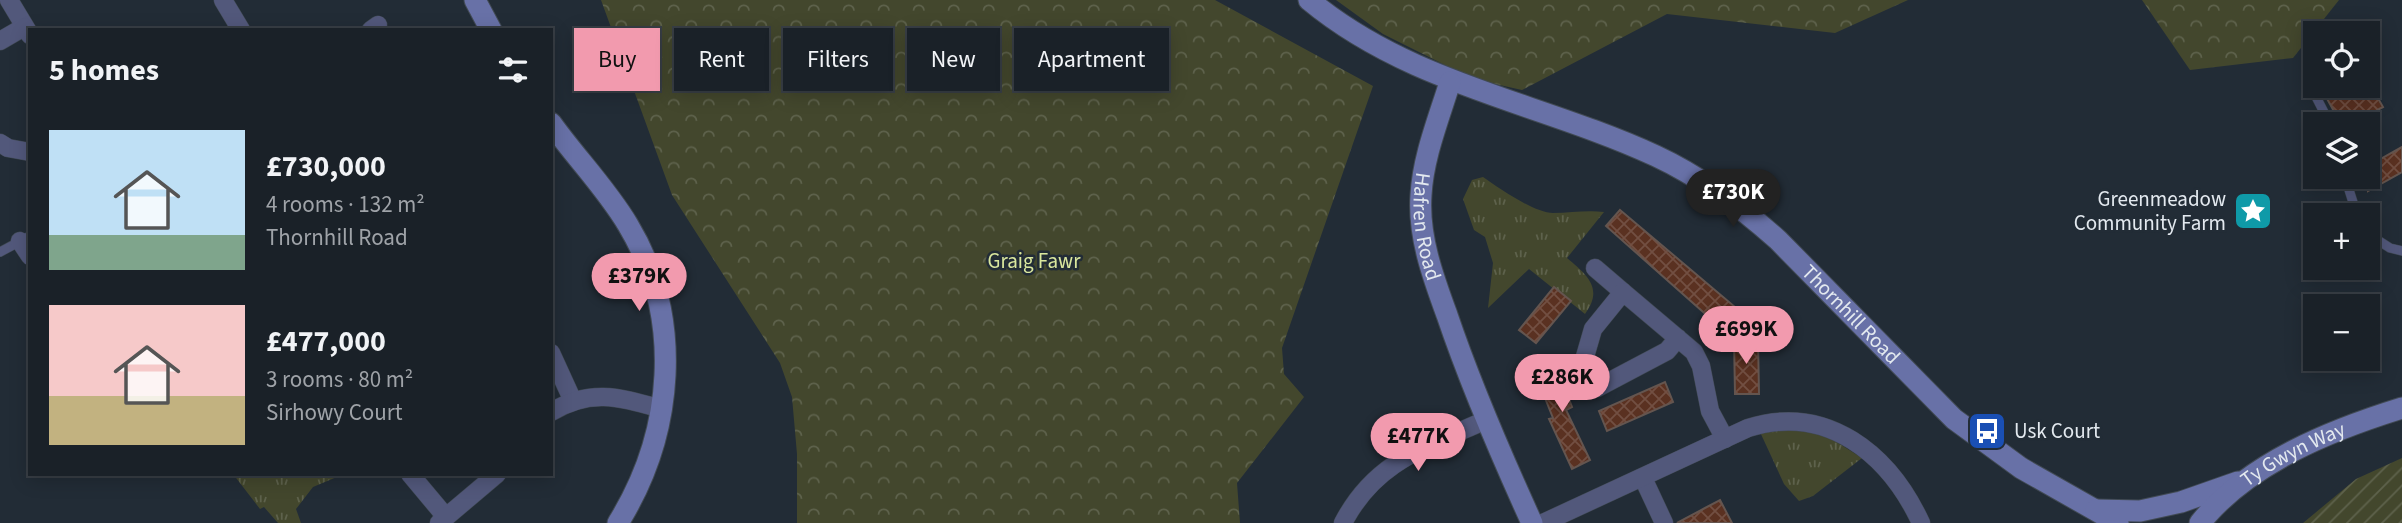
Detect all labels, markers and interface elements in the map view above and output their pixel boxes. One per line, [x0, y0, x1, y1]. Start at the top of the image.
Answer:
map controls [2303, 21, 2380, 371]
button: locate [2303, 21, 2380, 98]
chip: Buy [574, 28, 660, 91]
chip: Rent [674, 28, 769, 91]
chip: Filters [783, 28, 893, 91]
chip: New [907, 28, 1000, 91]
chip: Apartment [1014, 28, 1169, 91]
text: 5 homes [49, 49, 159, 92]
icon: filters [494, 51, 532, 89]
button: layers [2303, 112, 2380, 189]
text: £730,000 [266, 145, 386, 188]
icon: home [105, 158, 189, 242]
pin: £730K [1684, 170, 1782, 229]
street label: Hafren Road [1406, 171, 1449, 284]
text: £730K [1702, 175, 1764, 208]
place label: Greenmeadow Community Farm [2074, 184, 2226, 238]
text: 4 rooms · 132 m² [266, 188, 425, 221]
place icon: Greenmeadow Community Farm [2232, 190, 2274, 232]
button: + [2303, 203, 2380, 280]
text: Thornhill Road [266, 221, 408, 254]
park label: Graig Fawr [988, 246, 1081, 276]
pin: £379K [590, 254, 688, 313]
street label: Thornhill Road [1795, 257, 1907, 371]
text: £379K [608, 259, 670, 292]
button: − [2303, 294, 2380, 371]
pin: £699K [1697, 306, 1795, 366]
text: £699K [1715, 312, 1777, 345]
text: £477,000 [266, 320, 386, 363]
icon: home [105, 333, 189, 417]
pin: £286K [1513, 354, 1611, 414]
text: £286K [1531, 360, 1593, 393]
text: 3 rooms · 80 m² [266, 363, 413, 396]
text: Sirhowy Court [266, 396, 403, 429]
bus stop icon: Usk Court [1966, 410, 2008, 452]
pin: £477K [1369, 414, 1467, 473]
street label: Ty Gwyn Way [2234, 414, 2350, 494]
place label: Usk Court [2014, 416, 2100, 446]
text: £477K [1387, 419, 1449, 452]

